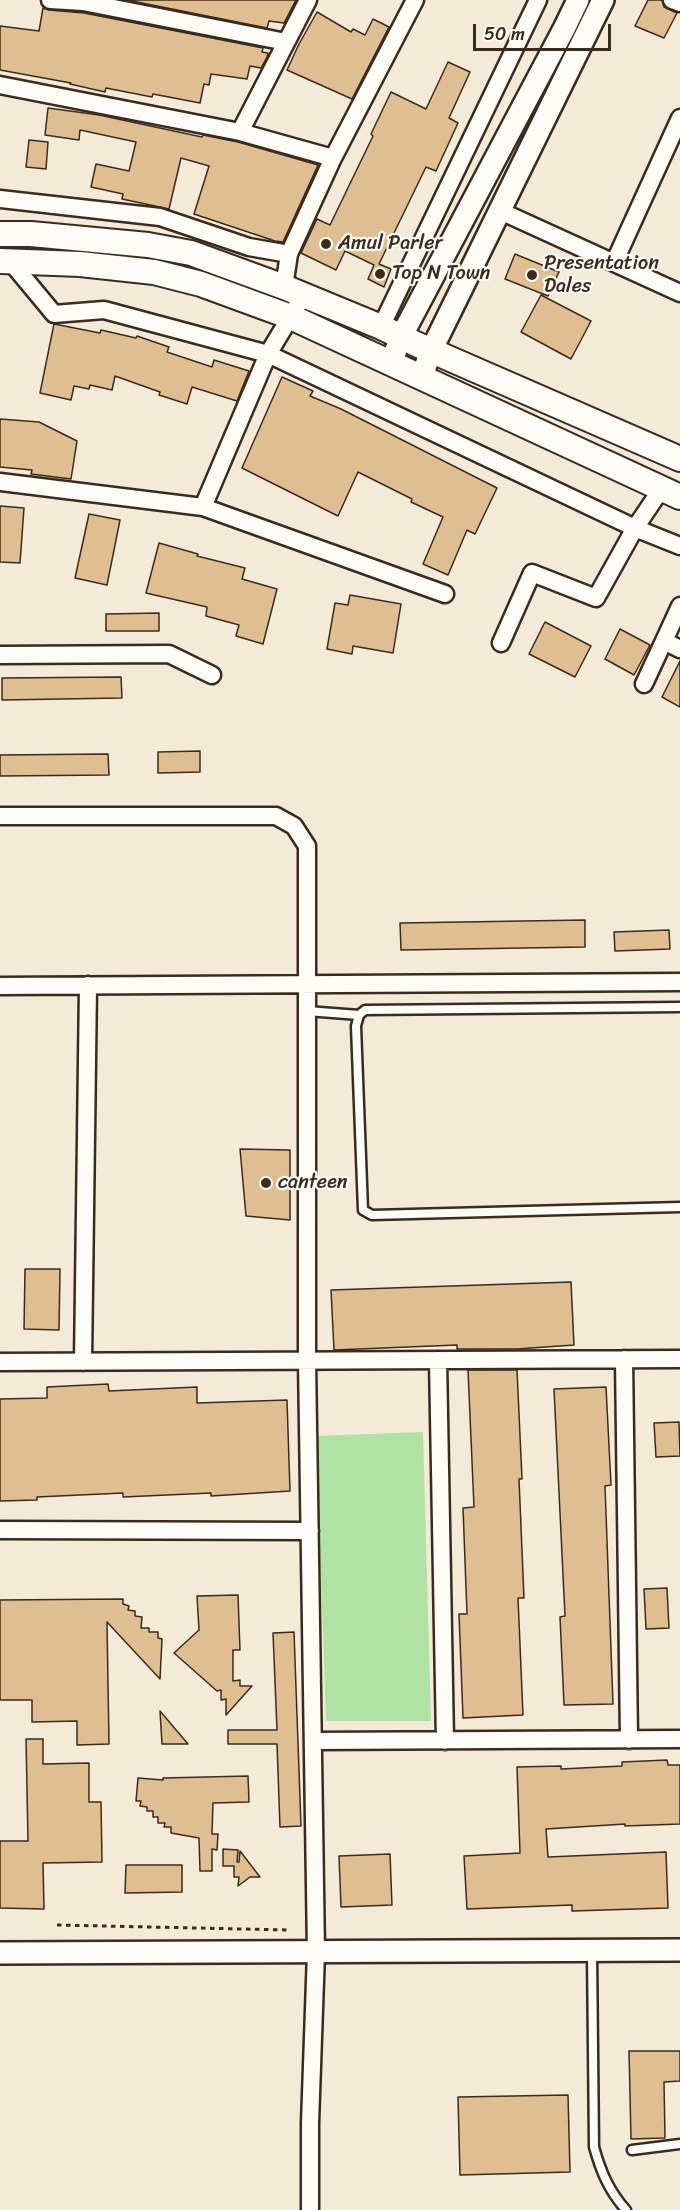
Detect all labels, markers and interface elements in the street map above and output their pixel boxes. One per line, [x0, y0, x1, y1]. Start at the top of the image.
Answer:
scale bar [476, 12, 614, 50]
text: 50 m [484, 18, 525, 50]
place label: Amul Parler [338, 232, 443, 256]
marker: Amul Parler [319, 237, 333, 251]
place label: Presentation Dales [544, 252, 659, 299]
place label: Top N Town [392, 262, 490, 286]
marker: Top N Town [373, 267, 387, 281]
marker: Presentation Dales [525, 268, 539, 282]
place label: canteen [278, 1171, 348, 1195]
marker: canteen [259, 1176, 273, 1190]

